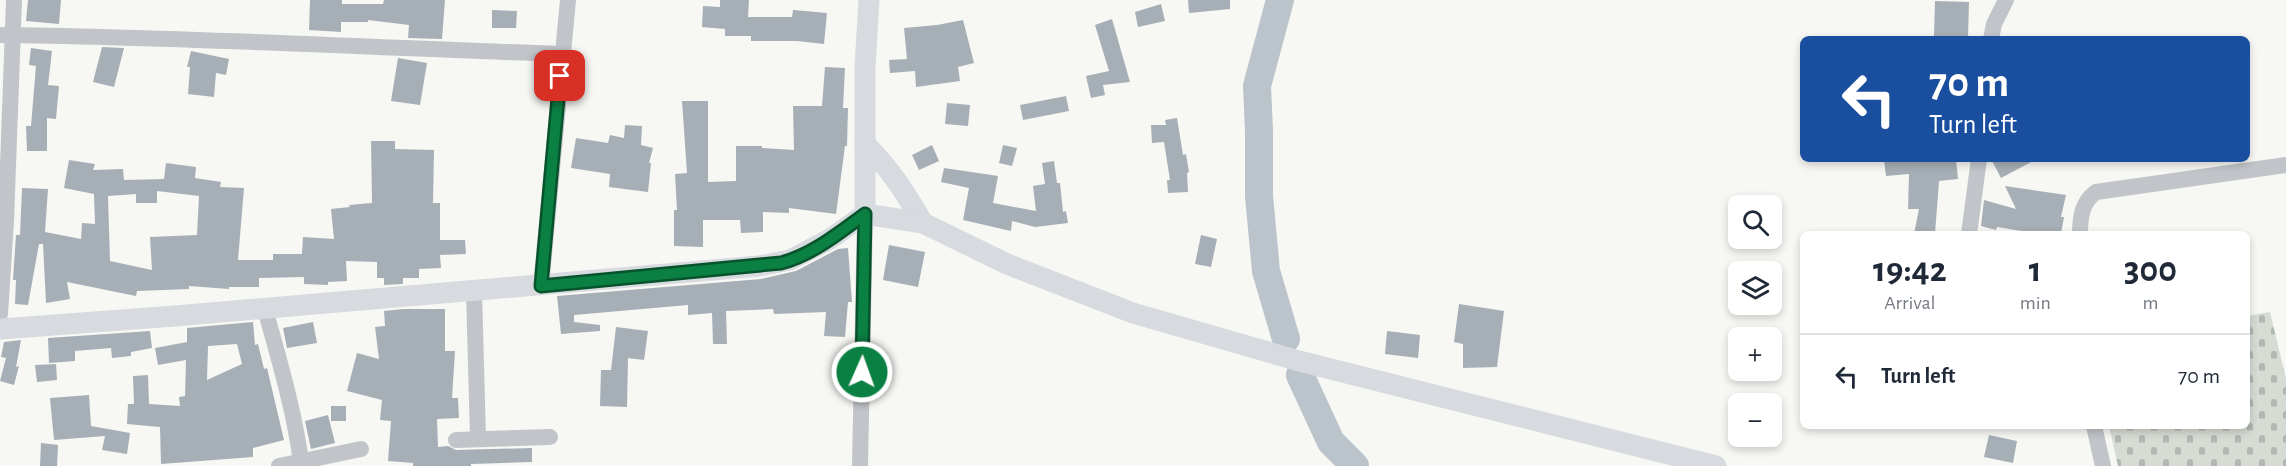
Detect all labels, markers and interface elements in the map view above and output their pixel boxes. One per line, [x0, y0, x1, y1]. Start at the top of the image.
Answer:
pin [534, 50, 585, 101]
icon: arrive [543, 59, 576, 92]
icon: left [1830, 60, 1908, 138]
text: 70 m [1929, 62, 2009, 104]
text: Turn left [1929, 111, 2017, 138]
map controls [1728, 195, 1782, 447]
button: search [1728, 195, 1782, 249]
text: 19:42 [1873, 252, 1947, 288]
text: 1 [2029, 252, 2042, 288]
text: 300 [2124, 252, 2177, 288]
button: layers [1728, 261, 1782, 315]
text: Arrival [1884, 293, 1936, 313]
text: min [2020, 293, 2051, 313]
text: m [2142, 293, 2158, 313]
button: + [1728, 327, 1782, 381]
position arrow [830, 340, 894, 404]
icon: left [1830, 360, 1863, 393]
text: Turn left [1881, 365, 1955, 387]
text: 70 m [2178, 365, 2220, 387]
button: − [1728, 393, 1782, 447]

